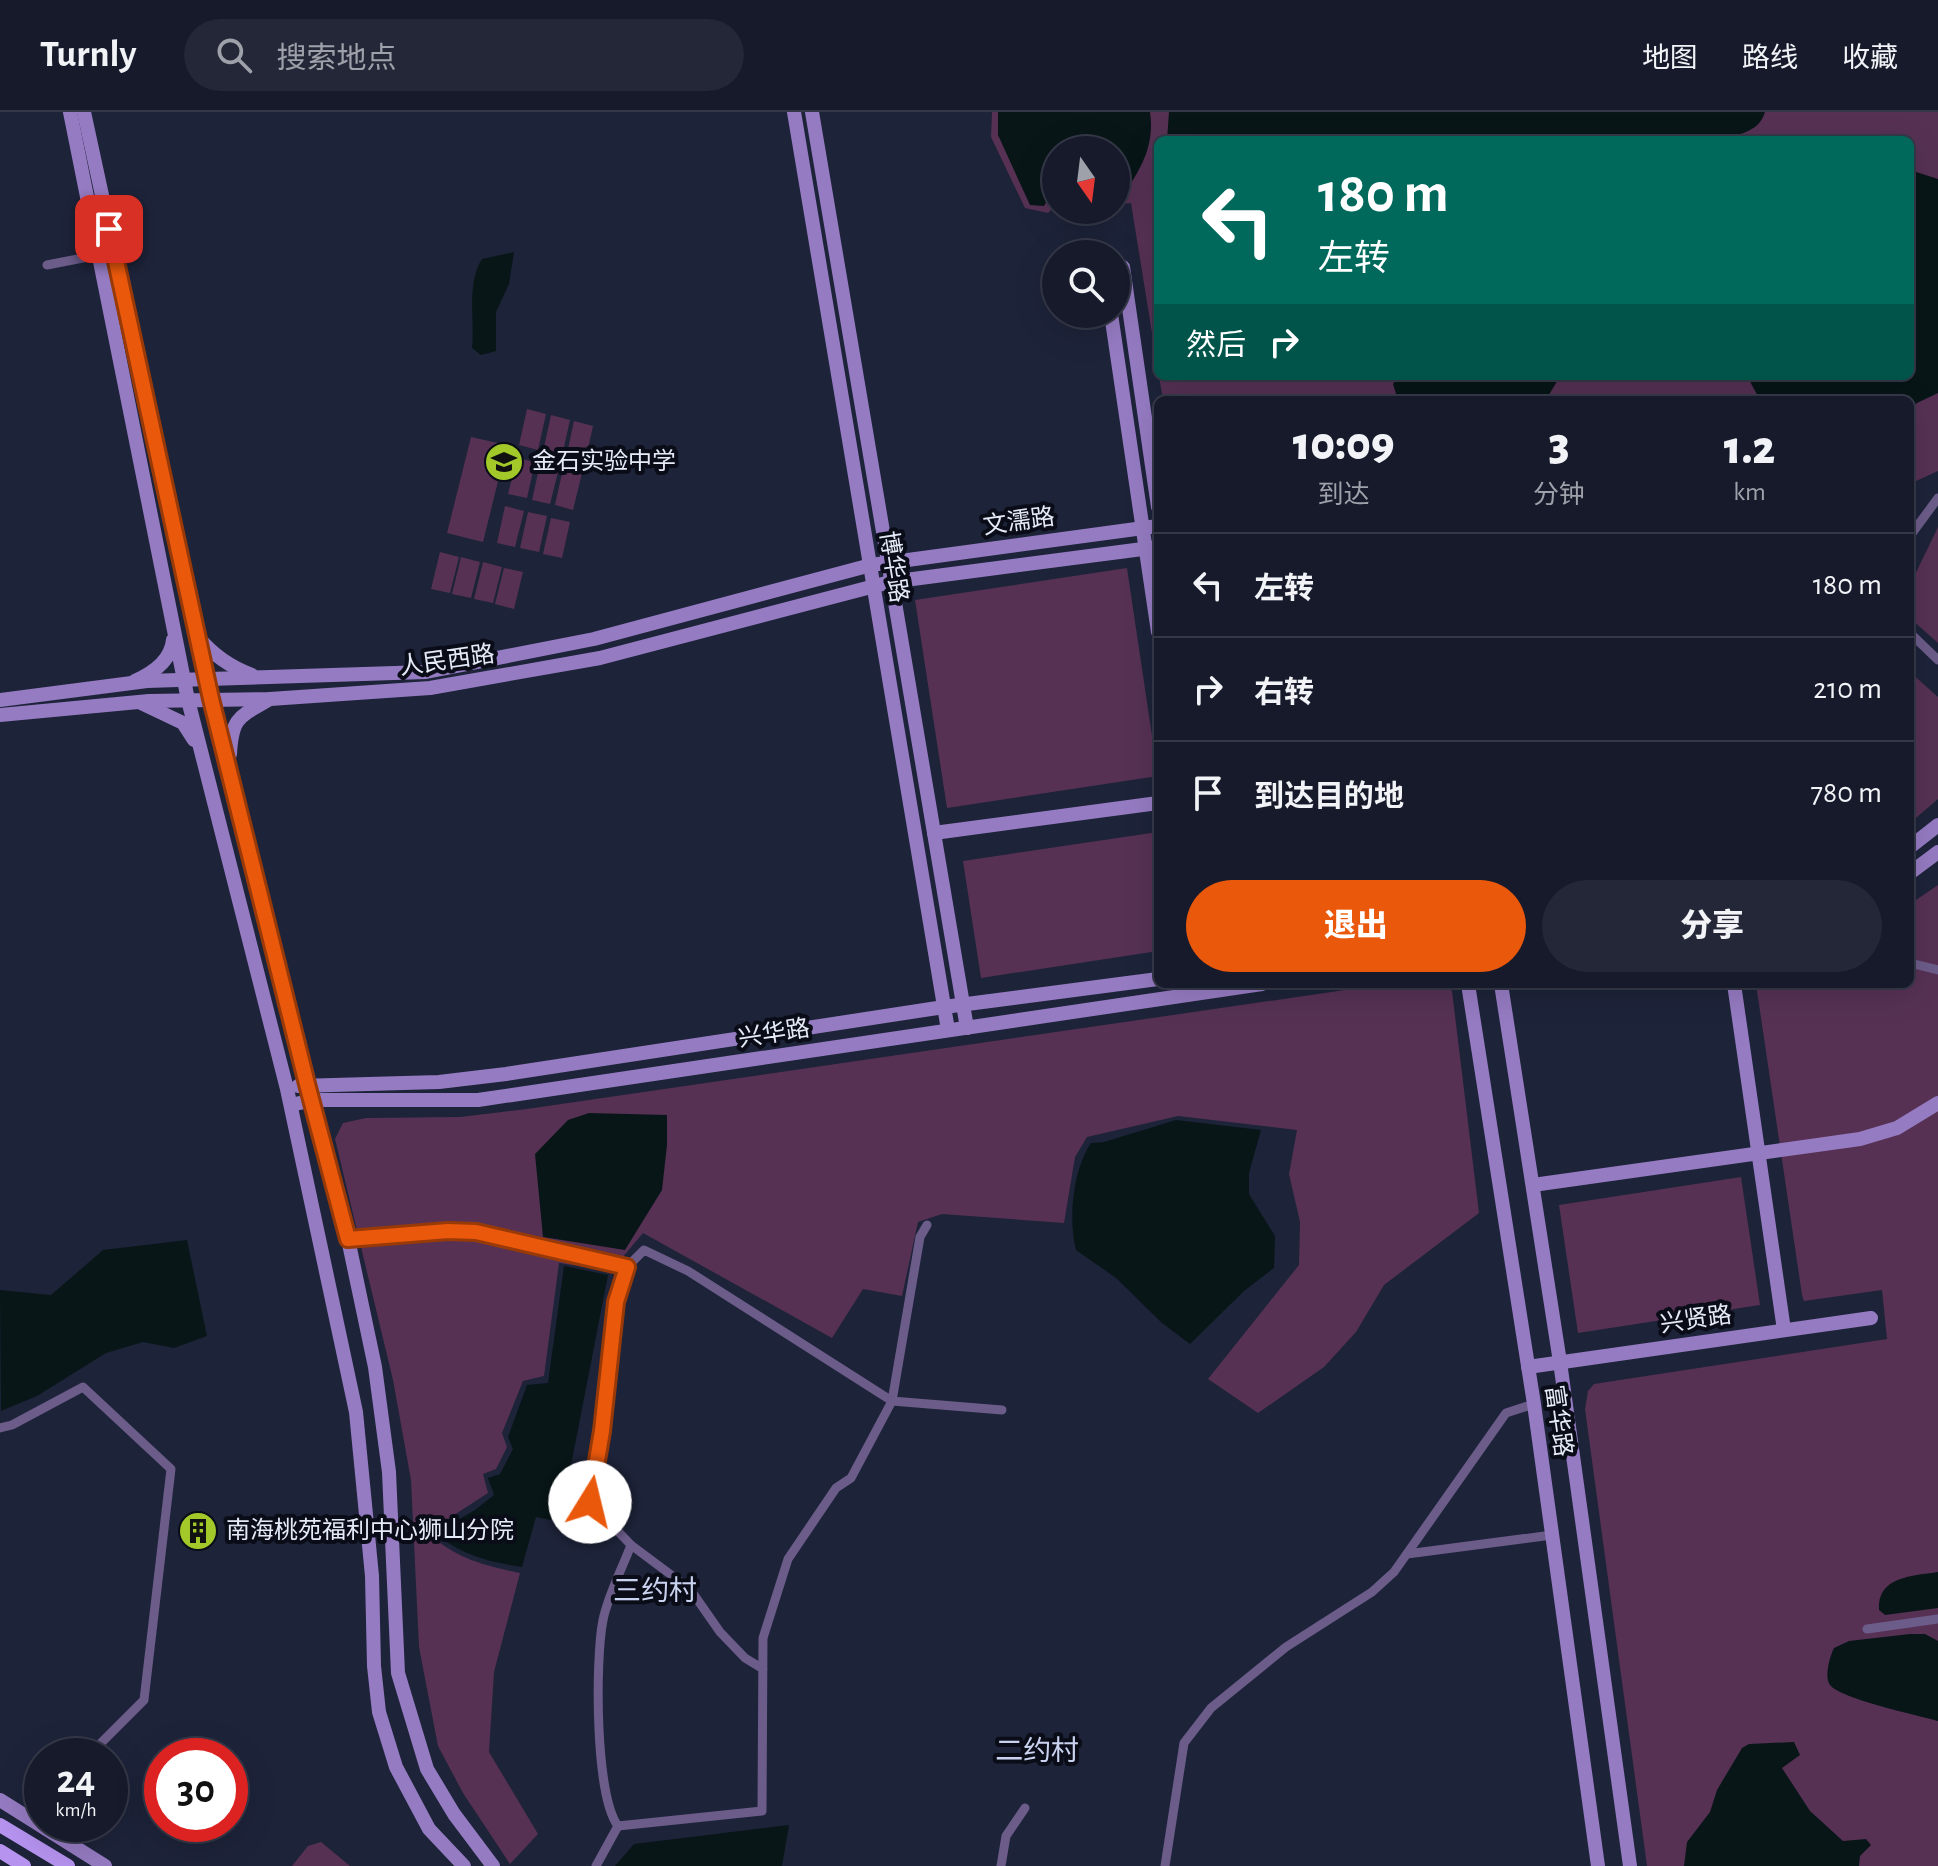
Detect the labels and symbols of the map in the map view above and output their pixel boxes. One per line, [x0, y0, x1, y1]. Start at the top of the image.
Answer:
north arrow [1042, 136, 1130, 224]
pin [75, 195, 143, 263]
school or university icon: 金石实验中学 [483, 441, 525, 483]
place label: 金石实验中学 [532, 448, 676, 474]
street label: 文濡路 [981, 503, 1056, 539]
street label: 博华路 [876, 529, 912, 604]
street label: 人民西路 [398, 640, 496, 680]
street label: 兴华路 [736, 1015, 811, 1051]
street label: 兴贤路 [1658, 1301, 1733, 1337]
street label: 富华路 [1541, 1383, 1577, 1458]
position arrow [548, 1460, 632, 1544]
building icon: 南海桃苑福利中心狮山分院 [177, 1510, 219, 1552]
place label: 南海桃苑福利中心狮山分院 [226, 1517, 514, 1543]
district label: 三约村 [613, 1576, 697, 1606]
district label: 二约村 [995, 1736, 1079, 1766]
speed limit sign: 30 [144, 1738, 248, 1842]

